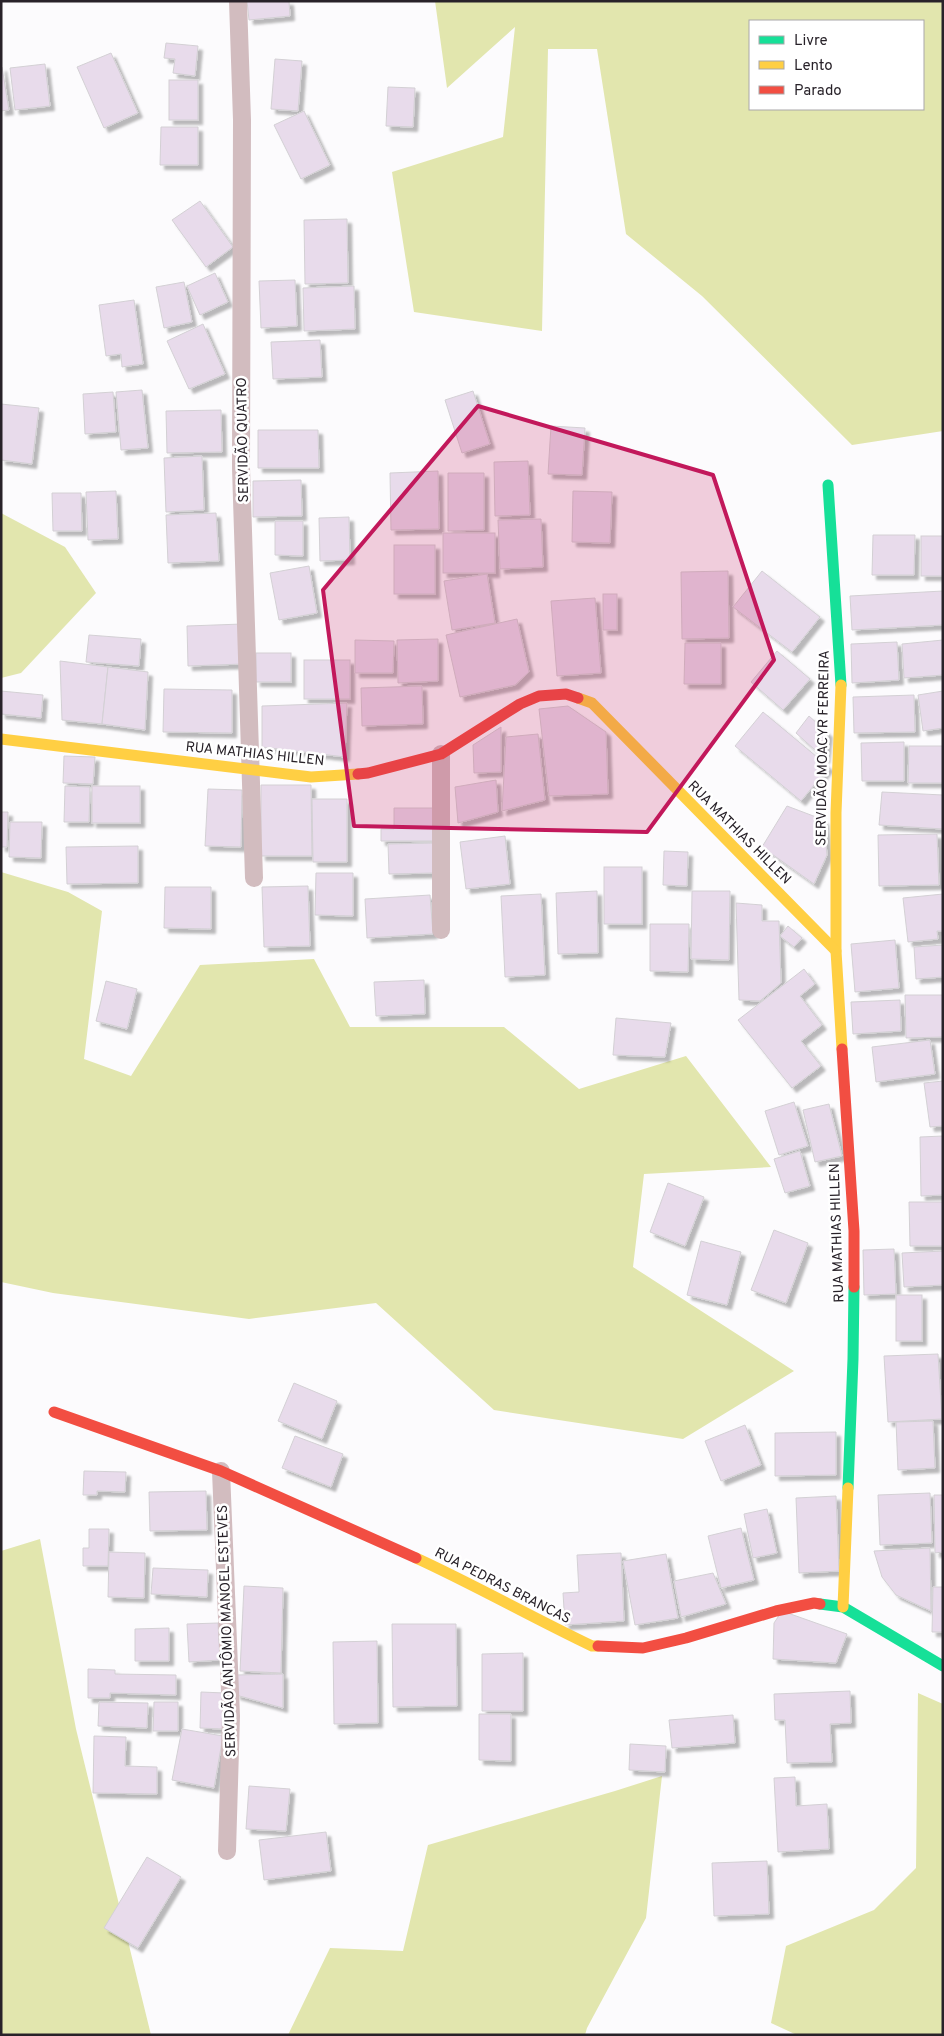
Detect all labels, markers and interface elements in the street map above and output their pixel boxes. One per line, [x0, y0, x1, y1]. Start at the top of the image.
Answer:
legend [749, 20, 924, 110]
text: Livre [794, 32, 828, 51]
text: Lento [794, 57, 833, 76]
text: Parado [794, 82, 842, 101]
street label: SERVIDÃO QUATRO [234, 377, 253, 503]
street label: SERVIDÃO MOACYR FERREIRA [813, 650, 834, 846]
street label: RUA MATHIAS HILLEN [185, 739, 325, 770]
street label: RUA MATHIAS HILLEN [684, 778, 794, 888]
street label: RUA MATHIAS HILLEN [827, 1163, 848, 1303]
street label: SERVIDÃO ANTÔMIO MANOEL ESTEVES [214, 1504, 240, 1758]
street label: RUA PEDRAS BRANCAS [431, 1545, 573, 1628]

